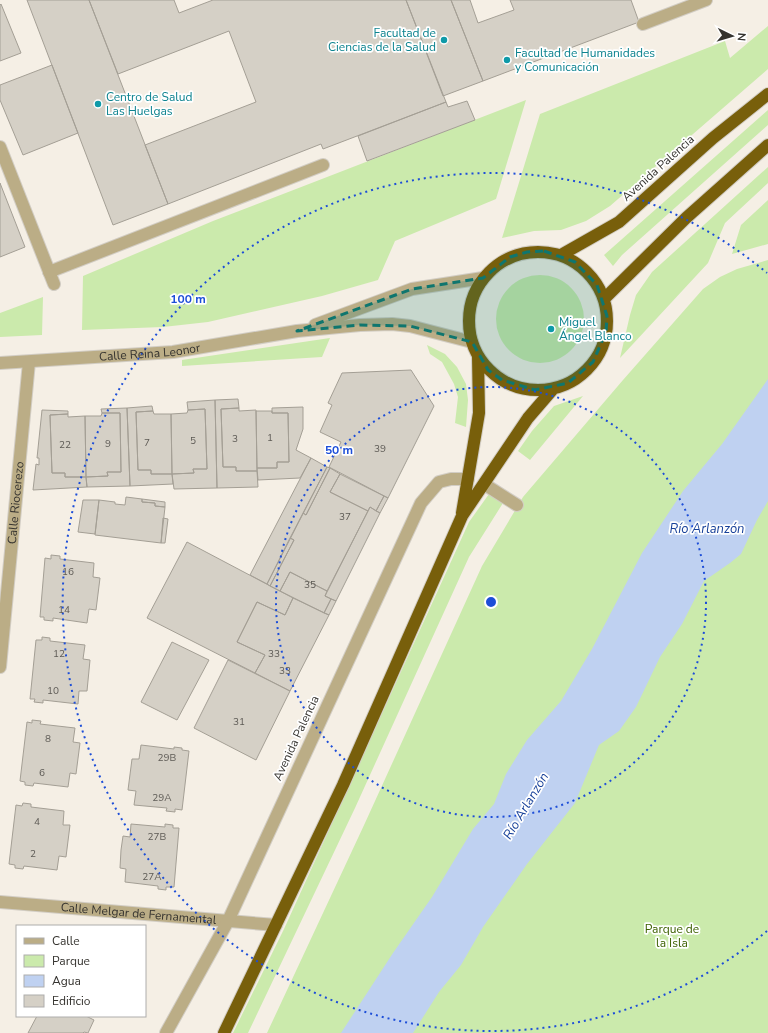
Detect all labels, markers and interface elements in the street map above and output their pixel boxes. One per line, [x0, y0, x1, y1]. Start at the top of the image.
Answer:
north arrow [712, 16, 752, 56]
place label: Facultad de Ciencias de la Salud [328, 25, 436, 55]
text: N [734, 32, 749, 42]
marker: Facultad de Ciencias de la Salud [439, 35, 449, 45]
place label: Facultad de Humanidades y Comunicación [515, 45, 655, 75]
marker: Facultad de Humanidades y Comunicación [502, 55, 512, 65]
place label: Centro de Salud Las Huelgas [106, 89, 193, 119]
marker: Centro de Salud Las Huelgas [93, 99, 103, 109]
street label: Avenida Palencia [618, 131, 698, 205]
text: 100 m [170, 291, 206, 307]
place label: Miguel Ángel Blanco [559, 314, 632, 344]
marker: Miguel Ángel Blanco [546, 324, 556, 334]
street label: Calle Reina Leonor [99, 339, 202, 365]
house number: 1 [267, 431, 273, 445]
house number: 3 [232, 432, 238, 446]
house number: 5 [190, 434, 196, 448]
house number: 7 [144, 436, 150, 450]
house number: 9 [105, 437, 111, 451]
house number: 22 [59, 438, 71, 452]
text: 50 m [325, 442, 353, 458]
house number: 39 [374, 442, 386, 456]
street label: Calle Riocerezo [4, 460, 28, 545]
house number: 37 [339, 510, 351, 524]
water label: Río Arlanzón [669, 520, 745, 538]
house number: 16 [62, 565, 74, 579]
house number: 35 [304, 578, 316, 592]
centre of rings [484, 595, 498, 609]
house number: 14 [58, 603, 70, 617]
house number: 12 [53, 647, 65, 661]
house number: 33 [268, 647, 280, 661]
house number: 33 [279, 664, 291, 678]
house number: 10 [47, 684, 59, 698]
street label: Avenida Palencia [269, 693, 323, 783]
house number: 31 [233, 715, 245, 729]
house number: 8 [45, 732, 51, 746]
house number: 29B [158, 751, 177, 765]
house number: 6 [39, 766, 45, 780]
water label: Río Arlanzón [499, 769, 553, 843]
house number: 29A [152, 791, 172, 805]
house number: 4 [34, 815, 40, 829]
house number: 27B [148, 830, 167, 844]
house number: 2 [30, 847, 36, 861]
house number: 27A [142, 870, 162, 884]
street label: Calle Melgar de Fernamental [60, 899, 217, 928]
park label: Parque de la Isla [645, 921, 699, 951]
legend [16, 925, 146, 1017]
text: Calle [52, 933, 80, 949]
text: Parque [52, 953, 90, 969]
text: Agua [52, 973, 81, 989]
text: Edificio [52, 993, 91, 1009]

